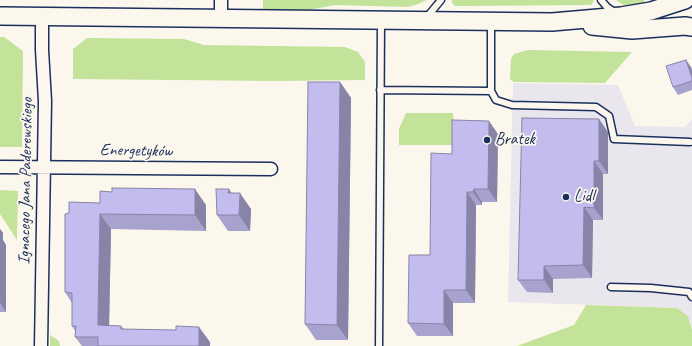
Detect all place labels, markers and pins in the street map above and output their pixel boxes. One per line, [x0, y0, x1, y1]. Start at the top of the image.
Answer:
place label: Bratek [495, 130, 535, 150]
marker: Bratek [482, 135, 492, 145]
place label: Lidl [574, 187, 594, 207]
marker: Lidl [561, 192, 571, 202]

